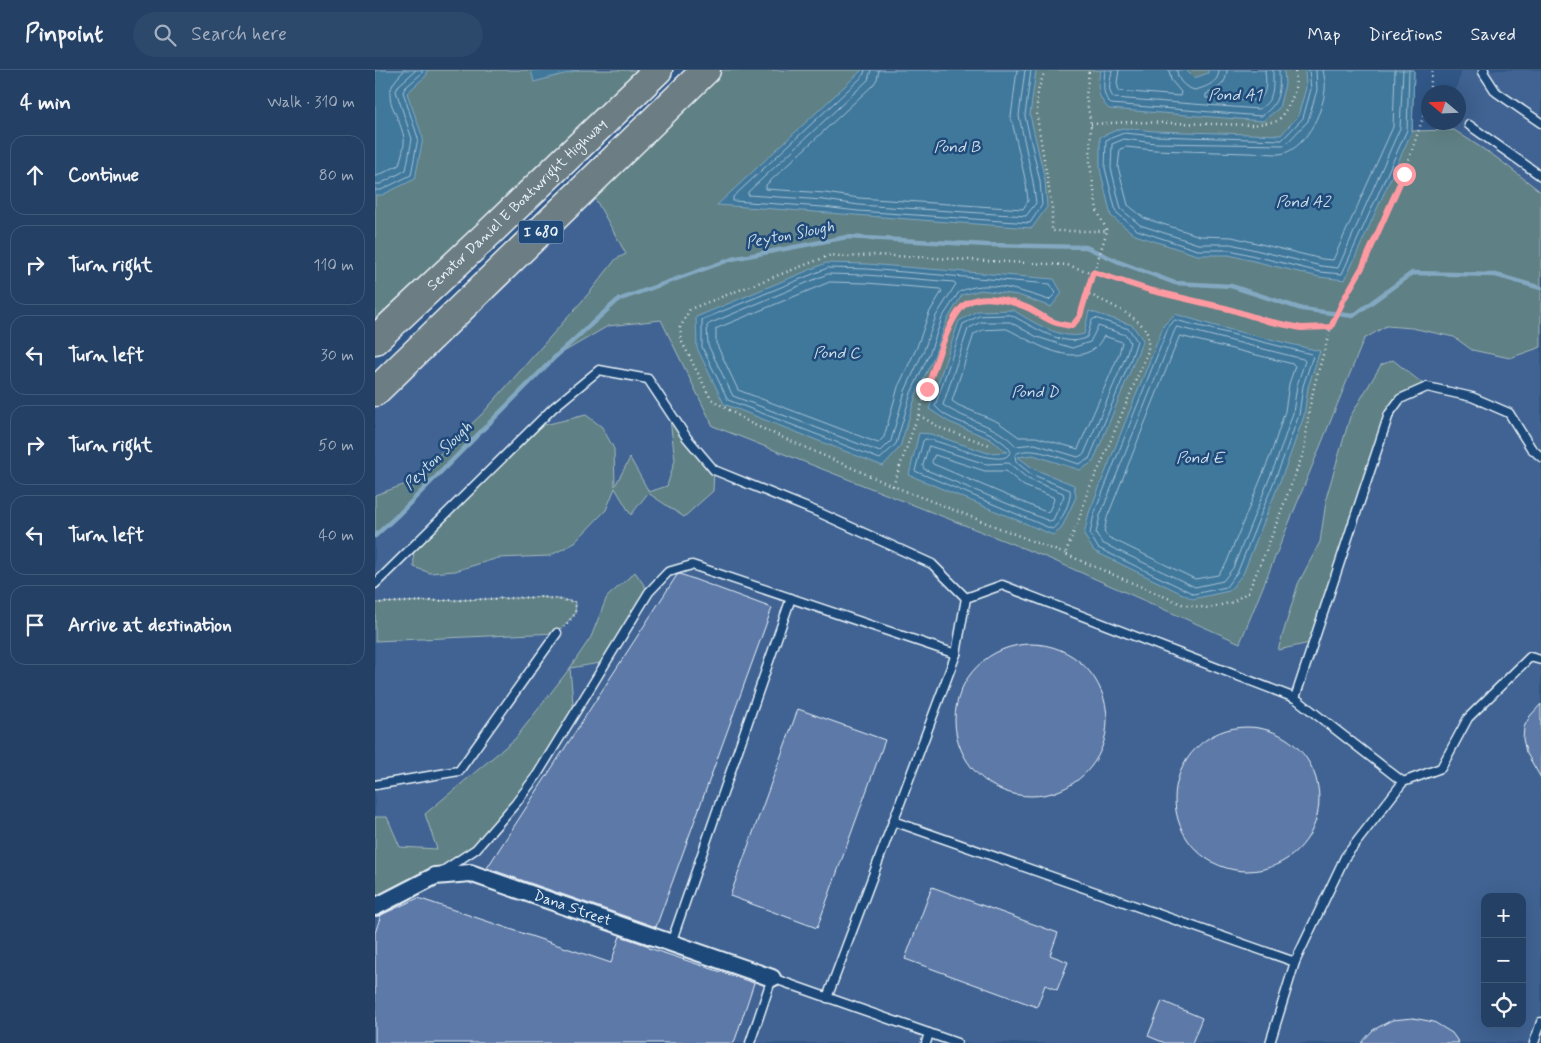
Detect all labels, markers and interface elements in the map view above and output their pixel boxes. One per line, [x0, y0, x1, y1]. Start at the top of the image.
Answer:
search box [133, 12, 483, 57]
text: Pinpoint [25, 19, 103, 50]
icon: search [151, 21, 179, 49]
text: Search here [191, 22, 287, 47]
text: Map [1308, 23, 1341, 47]
text: Directions [1369, 23, 1443, 47]
text: Saved [1471, 23, 1516, 47]
water label: Pond A1 [1208, 85, 1264, 106]
north arrow [1421, 85, 1466, 130]
text: 4 min [20, 89, 71, 117]
text: Walk · 310 m [267, 92, 355, 113]
street label: Senator Daniel E Boatwright Highway [423, 114, 611, 296]
water label: Pond B [934, 137, 981, 158]
icon: ahead [21, 161, 49, 189]
text: Continue [68, 163, 139, 188]
route start [1393, 163, 1416, 186]
text: 80 m [319, 165, 354, 186]
water label: Pond A2 [1276, 192, 1332, 213]
water label: Peyton Slough [744, 216, 836, 254]
road number: I 680 [519, 220, 563, 243]
icon: right [21, 251, 49, 279]
text: Turn right [68, 253, 152, 278]
text: 110 m [313, 255, 354, 276]
icon: left [21, 341, 49, 369]
text: Turn left [68, 343, 144, 368]
water label: Pond C [813, 343, 861, 364]
text: 30 m [321, 345, 354, 366]
route end [916, 378, 939, 401]
water label: Pond D [1011, 382, 1060, 403]
water label: Peyton Slough [399, 417, 477, 495]
icon: right [21, 431, 49, 459]
text: Turn right [68, 433, 152, 458]
text: 50 m [318, 435, 354, 456]
water label: Pond E [1176, 448, 1225, 469]
icon: left [21, 521, 49, 549]
text: Turn left [68, 523, 144, 548]
text: 40 m [318, 525, 354, 546]
icon: arrive [21, 611, 49, 639]
text: Arrive at destination [68, 613, 232, 638]
street label: Dana Street [531, 886, 614, 931]
map controls [1481, 893, 1526, 1028]
button: + [1481, 893, 1526, 938]
button: − [1481, 938, 1526, 983]
button: locate [1481, 983, 1526, 1028]

